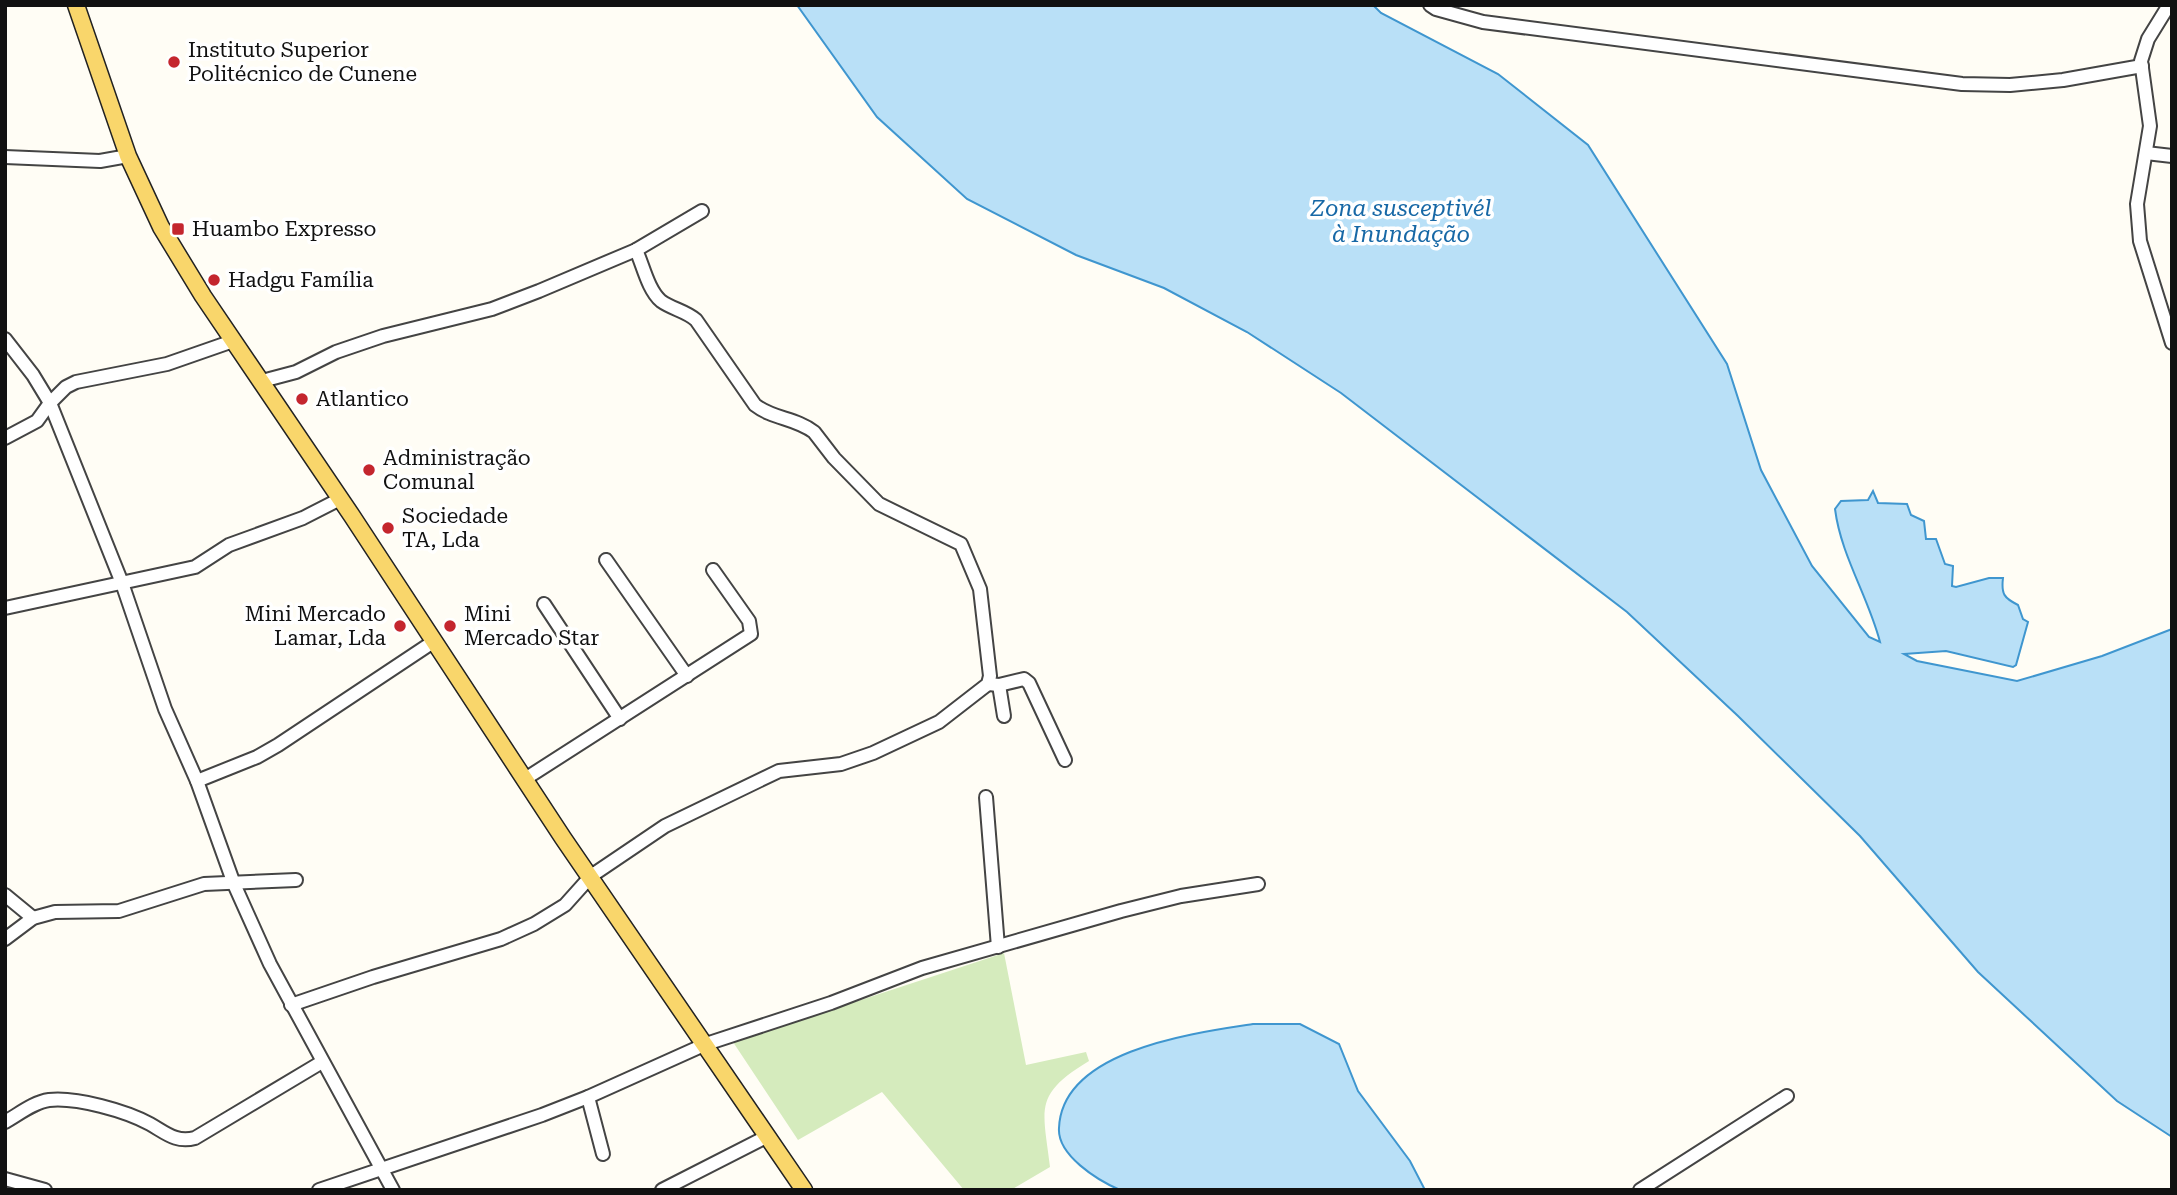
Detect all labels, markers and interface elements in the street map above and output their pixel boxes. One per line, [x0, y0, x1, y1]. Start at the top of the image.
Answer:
place label: Instituto Superior Politécnico de Cunene [188, 38, 417, 86]
marker: Instituto Superior Politécnico de Cunene [166, 54, 182, 70]
water label: Zona susceptivél à Inundação [1310, 195, 1491, 248]
place label: Huambo Expresso [192, 217, 376, 241]
marker: Huambo Expresso [170, 221, 186, 237]
place label: Hadgu Família [228, 268, 374, 292]
marker: Hadgu Família [206, 272, 222, 288]
place label: Atlantico [316, 387, 409, 411]
marker: Atlantico [294, 391, 310, 407]
place label: Administração Comunal [383, 446, 531, 494]
marker: Administração Comunal [361, 462, 377, 478]
place label: Sociedade TA, Lda [402, 504, 508, 552]
marker: Sociedade TA, Lda [380, 520, 396, 536]
place label: Mini Mercado Lamar, Lda [245, 602, 387, 650]
place label: Mini Mercado Star [464, 602, 599, 650]
marker: Mini Mercado Lamar, Lda [392, 618, 408, 634]
marker: Mini Mercado Star [442, 618, 458, 634]

